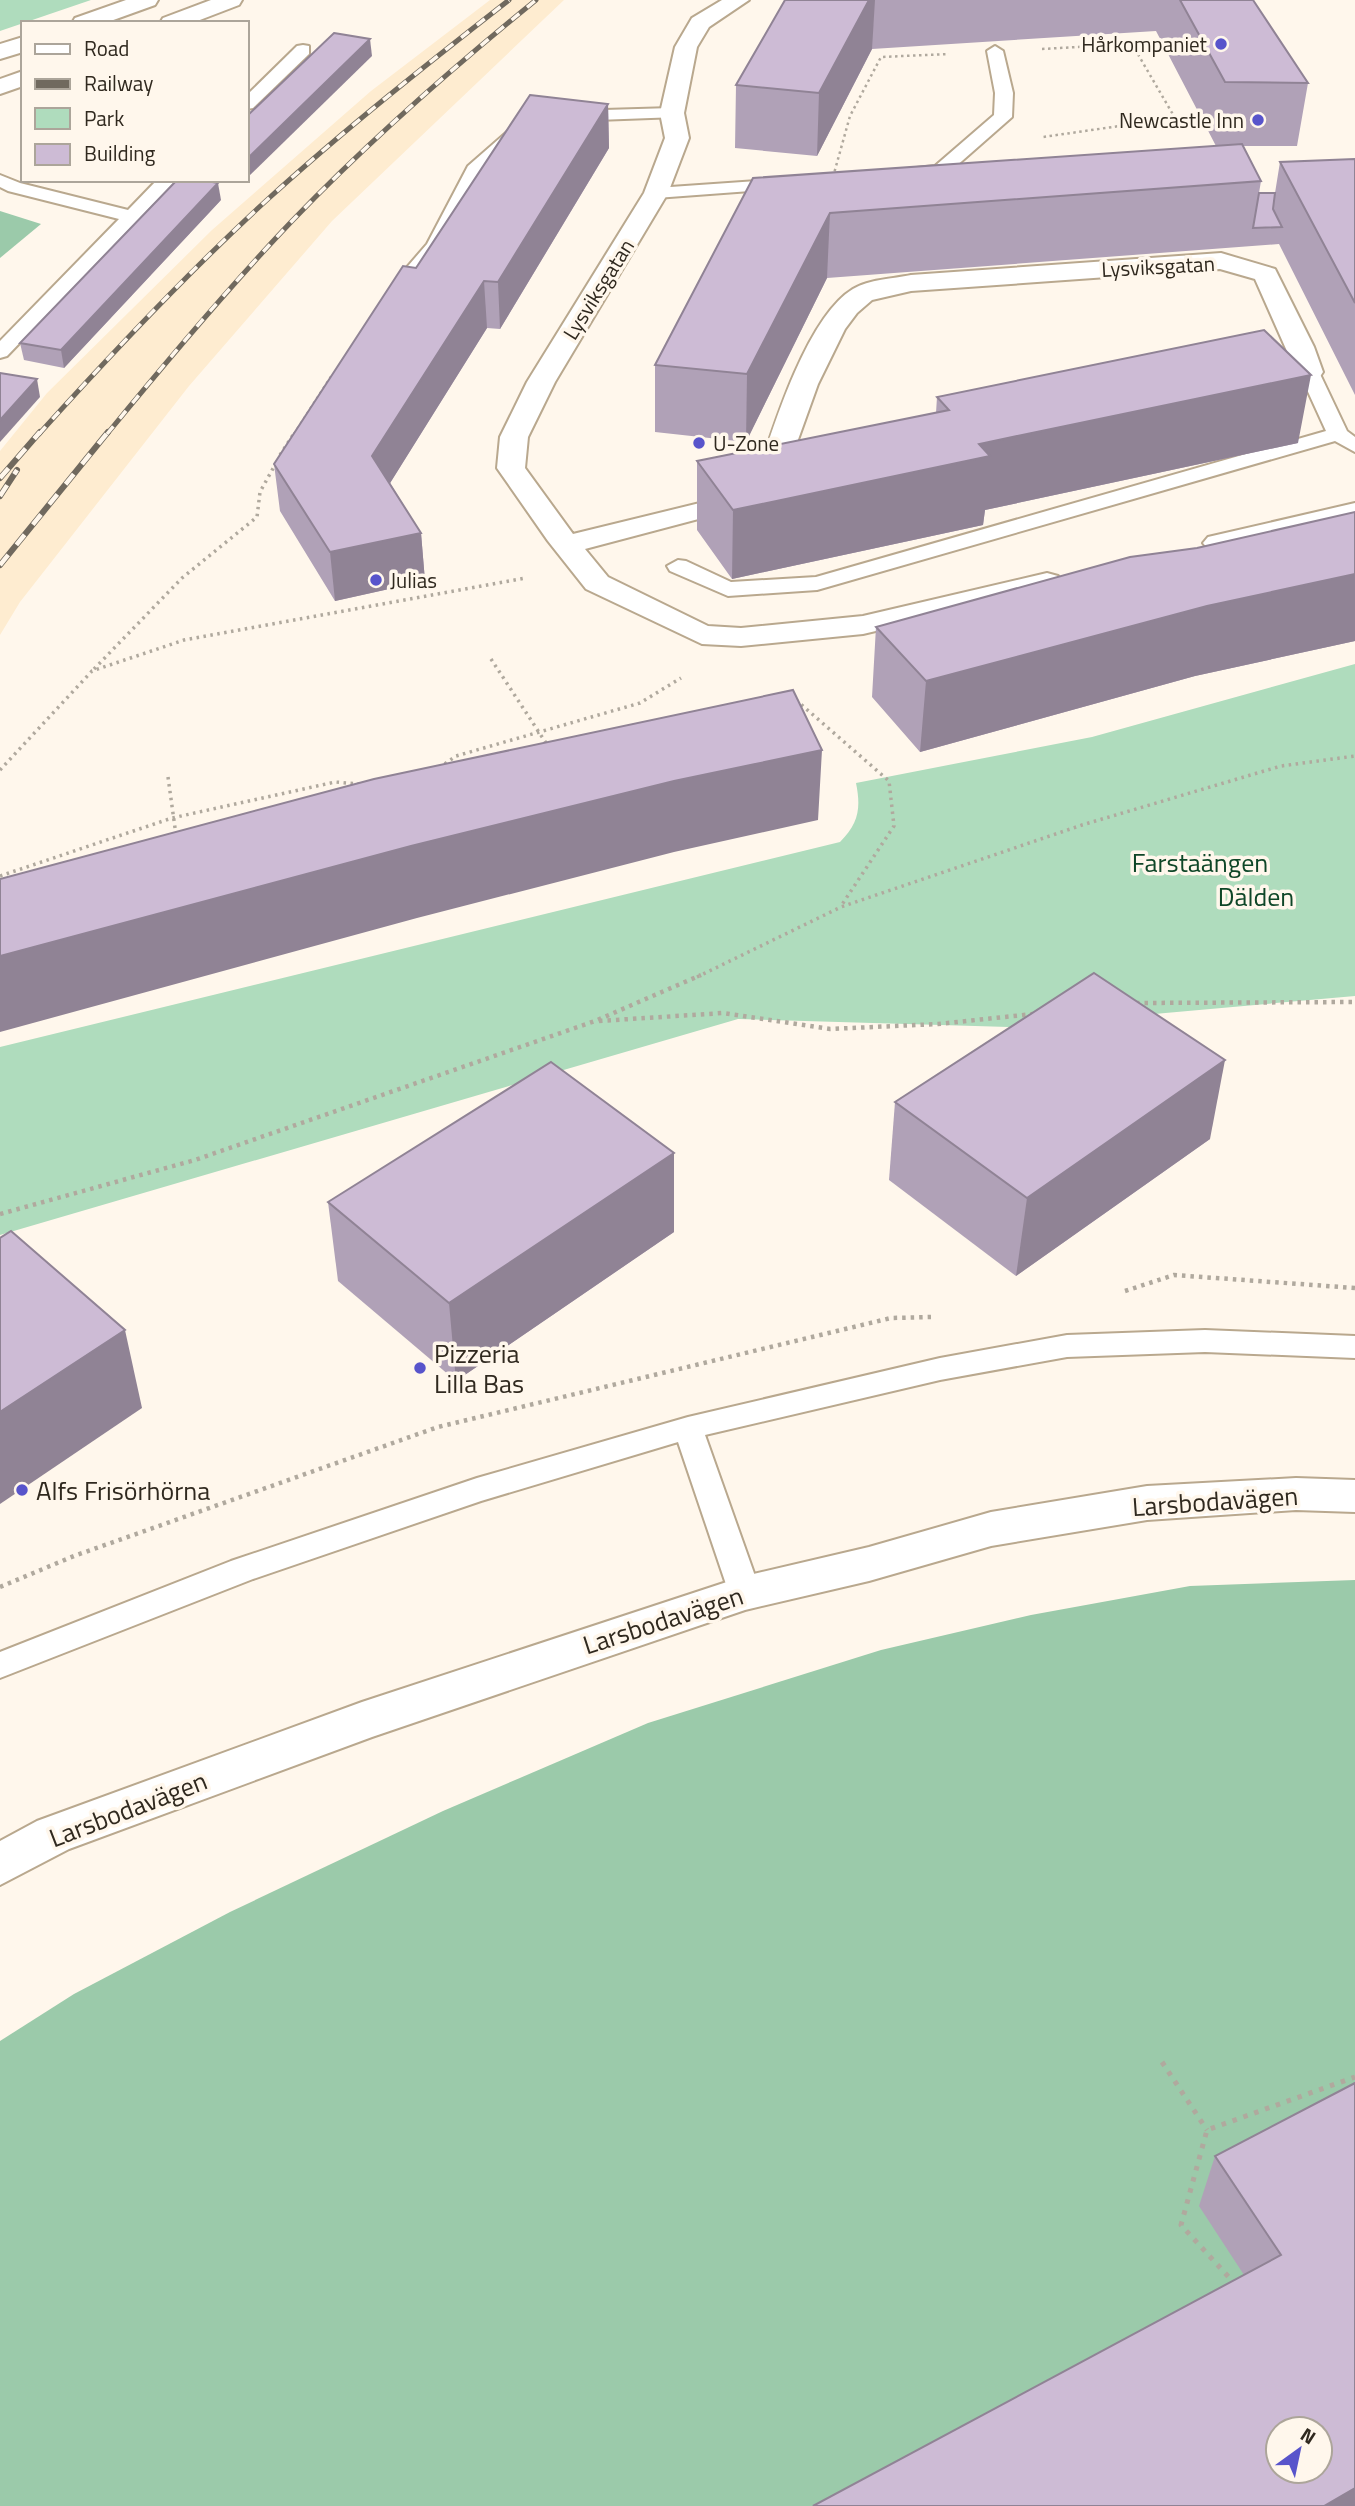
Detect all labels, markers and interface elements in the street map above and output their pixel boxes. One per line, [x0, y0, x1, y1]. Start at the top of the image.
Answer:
legend [21, 21, 248, 182]
place label: Hårkompaniet [1081, 28, 1208, 60]
text: Road [84, 32, 129, 64]
marker: Hårkompaniet [1213, 36, 1229, 52]
text: Railway [84, 67, 153, 99]
text: Park [84, 102, 124, 134]
place label: Newcastle Inn [1119, 104, 1244, 136]
marker: Newcastle Inn [1250, 112, 1266, 128]
text: Building [84, 137, 156, 169]
street label: Lysviksgatan [554, 232, 642, 346]
street label: Lysviksgatan [1100, 247, 1216, 285]
place label: U-Zone [713, 427, 779, 459]
marker: U-Zone [691, 435, 707, 451]
place label: Julias [390, 564, 437, 596]
marker: Julias [368, 572, 384, 588]
park label: Farstaängen [1132, 843, 1268, 882]
park label: Dälden [1218, 877, 1294, 916]
place label: Pizzeria Lilla Bas [434, 1334, 524, 1403]
marker: Pizzeria Lilla Bas [412, 1360, 428, 1376]
place label: Alfs Frisörhörna [36, 1471, 210, 1510]
street label: Larsbodavägen [1131, 1476, 1299, 1526]
marker: Alfs Frisörhörna [14, 1482, 30, 1498]
street label: Larsbodavägen [578, 1576, 748, 1664]
street label: Larsbodavägen [43, 1761, 213, 1857]
north arrow [1264, 2415, 1334, 2485]
text: N [1295, 2420, 1322, 2451]

